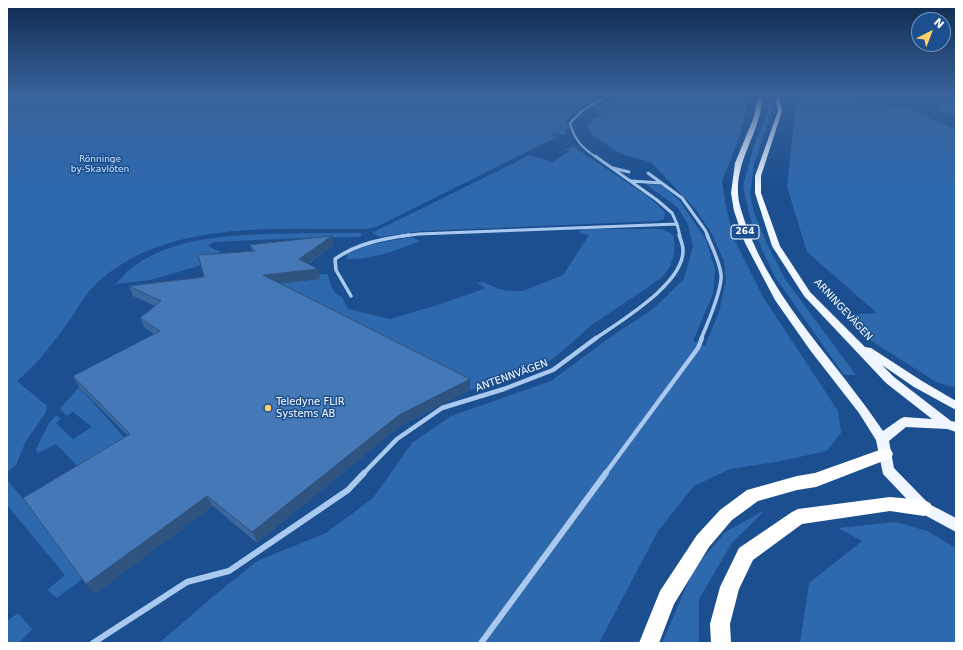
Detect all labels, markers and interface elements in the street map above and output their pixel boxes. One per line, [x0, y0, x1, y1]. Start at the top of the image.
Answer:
north arrow [911, 12, 951, 52]
text: N [931, 16, 946, 31]
park label: Rönninge by-Skavlöten [71, 155, 129, 176]
road number: 264 [731, 225, 759, 239]
street label: ARNINGEVÄGEN [811, 277, 875, 343]
street label: ANTENNVÄGEN [474, 357, 550, 395]
place label: Teledyne FLIR Systems AB [276, 396, 345, 420]
marker: Teledyne FLIR Systems AB [263, 403, 273, 413]

